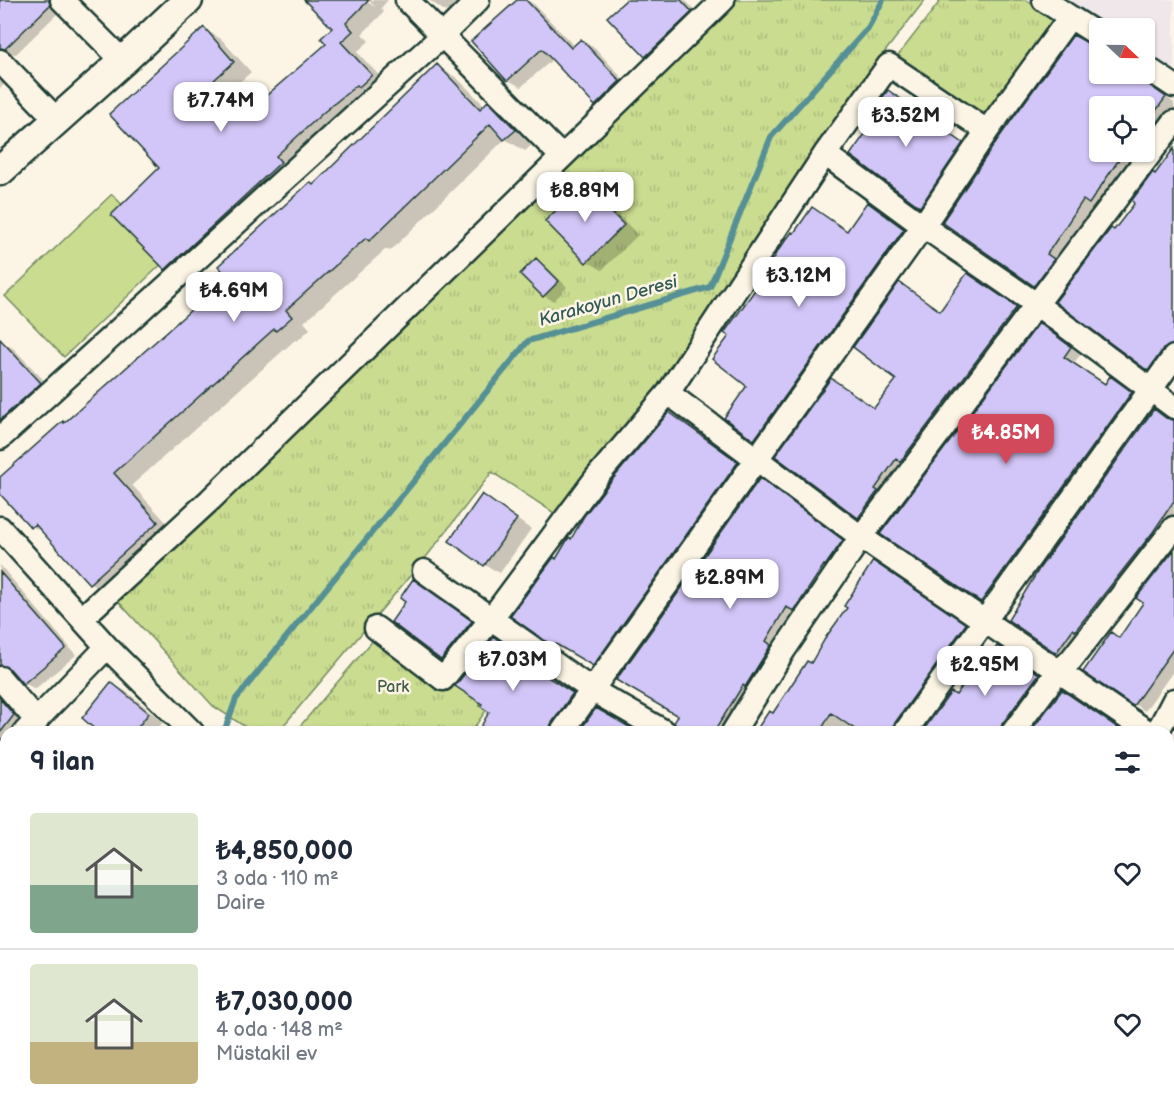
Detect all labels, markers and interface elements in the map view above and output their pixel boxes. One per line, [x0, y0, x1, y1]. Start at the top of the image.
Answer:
north arrow [1089, 18, 1155, 84]
map controls [1089, 18, 1155, 162]
pin: ₺7.74M [172, 82, 270, 133]
text: ₺7.74M [188, 89, 254, 113]
button: locate [1089, 96, 1155, 162]
pin: ₺3.52M [857, 97, 955, 148]
text: ₺3.52M [872, 104, 940, 128]
pin: ₺8.89M [536, 172, 634, 223]
text: ₺8.89M [551, 179, 619, 203]
pin: ₺3.12M [750, 257, 848, 308]
text: ₺3.12M [766, 264, 832, 288]
water label: Karakoyun Deresi [536, 271, 680, 331]
pin: ₺4.69M [185, 272, 283, 323]
text: ₺4.69M [200, 279, 268, 303]
pin: ₺4.85M [957, 414, 1055, 465]
text: ₺4.85M [972, 421, 1040, 445]
pin: ₺2.89M [681, 559, 779, 610]
text: ₺2.89M [696, 566, 764, 590]
pin: ₺7.03M [464, 641, 562, 692]
pin: ₺2.95M [936, 646, 1034, 697]
text: ₺7.03M [479, 648, 547, 672]
text: ₺2.95M [951, 653, 1019, 677]
park label: Park [377, 678, 409, 697]
icon: filters [1111, 746, 1144, 779]
text: 9 ilan [30, 747, 95, 778]
text: ₺4,850,000 [216, 836, 353, 867]
icon: home [78, 837, 150, 909]
icon: heart [1111, 857, 1144, 890]
text: 3 oda · 110 m² [216, 867, 339, 891]
text: Daire [216, 891, 265, 915]
text: ₺7,030,000 [216, 987, 353, 1018]
icon: home [78, 988, 150, 1060]
icon: heart [1111, 1008, 1144, 1041]
text: 4 oda · 148 m² [216, 1018, 343, 1042]
text: Müstakil ev [216, 1042, 317, 1066]

